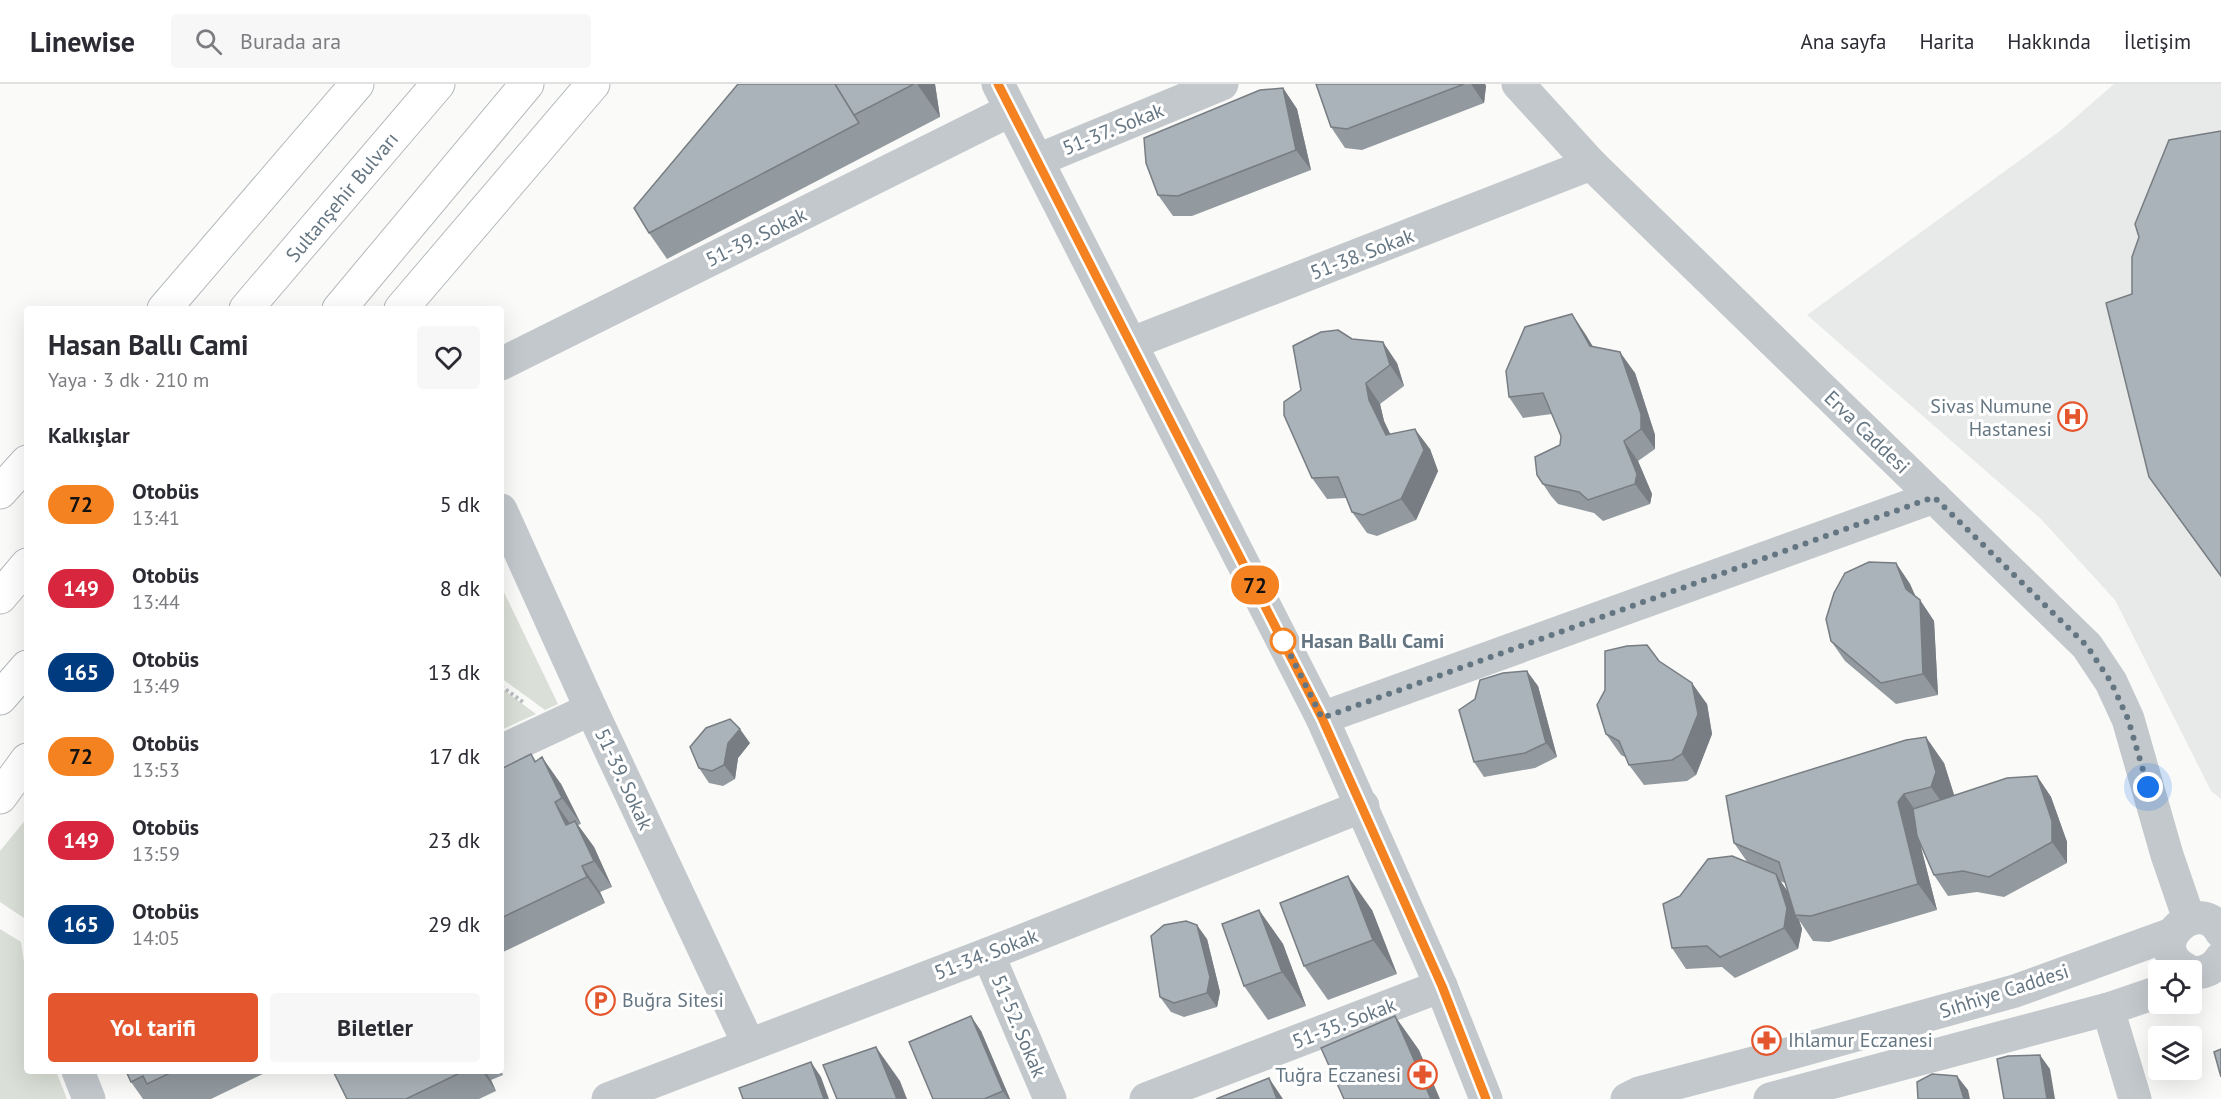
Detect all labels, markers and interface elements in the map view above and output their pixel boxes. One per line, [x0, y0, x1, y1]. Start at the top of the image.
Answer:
search box [171, 14, 591, 68]
text: Linewise [30, 23, 135, 60]
icon: search [192, 25, 225, 58]
text: Burada ara [240, 27, 341, 55]
text: Ana sayfa [1801, 28, 1886, 55]
text: Harita [1919, 28, 1974, 55]
text: Hakkında [2007, 28, 2091, 55]
text: İletişim [2124, 28, 2191, 55]
street label: 51-37. Sokak [1058, 97, 1168, 161]
street label: Sultanşehir Bulvarı [280, 127, 404, 267]
street label: 51-39. Sokak [701, 201, 811, 273]
street label: 51-38. Sokak [1306, 222, 1418, 286]
text: Hasan Ballı Cami [48, 326, 249, 363]
button: heart [417, 326, 480, 389]
text: Yaya · 3 dk · 210 m [48, 367, 209, 393]
street label: Erva Caddesi [1819, 385, 1915, 479]
place label: Sivas Numune Hastanesi [1930, 393, 2052, 442]
hospital icon: Sivas Numune Hastanesi [2057, 401, 2089, 433]
text: Kalkışlar [48, 421, 130, 449]
text: Otobüs [132, 477, 199, 505]
text: 5 dk [440, 490, 480, 518]
text: 72 [69, 491, 93, 518]
text: 13:41 [132, 505, 180, 531]
text: Otobüs [132, 561, 199, 589]
line badge: 72 [1228, 566, 1282, 604]
text: 72 [1243, 572, 1267, 599]
text: 8 dk [440, 574, 480, 602]
text: 149 [63, 575, 99, 602]
text: 13:44 [132, 589, 180, 615]
marker: Hasan Ballı Cami [1270, 628, 1296, 654]
place label: Hasan Ballı Cami [1301, 628, 1444, 654]
text: Otobüs [132, 645, 199, 673]
text: 13 dk [428, 658, 480, 686]
text: 165 [63, 659, 99, 686]
text: 13:49 [132, 673, 180, 699]
street label: 51-39. Sokak [589, 724, 659, 834]
text: Otobüs [132, 729, 199, 757]
text: 17 dk [429, 742, 480, 770]
text: 72 [69, 743, 93, 770]
text: 13:53 [132, 757, 180, 783]
your location [2133, 772, 2163, 802]
text: Otobüs [132, 813, 199, 841]
text: 23 dk [428, 826, 480, 854]
text: 149 [63, 827, 99, 854]
text: 13:59 [132, 841, 180, 867]
text: Otobüs [132, 897, 199, 925]
text: 29 dk [428, 910, 480, 938]
text: 165 [63, 911, 99, 938]
street label: 51-34. Sokak [930, 922, 1042, 986]
text: 14:05 [132, 925, 180, 951]
street label: Sıhhiye Caddesi [1936, 958, 2072, 1024]
map controls [2148, 960, 2202, 1080]
button: locate [2148, 960, 2202, 1014]
street label: 51-52. Sokak [986, 971, 1052, 1082]
parking icon: Buğra Sitesi [585, 984, 617, 1016]
place label: Buğra Sitesi [622, 987, 724, 1013]
street label: 51-35. Sokak [1288, 991, 1400, 1055]
button: Yol tarifi [48, 993, 258, 1062]
button: Biletler [270, 993, 480, 1062]
pharmacy icon: Ihlamur Eczanesi [1751, 1024, 1783, 1056]
button: layers [2148, 1026, 2202, 1080]
place label: Ihlamur Eczanesi [1788, 1027, 1933, 1053]
pharmacy icon: Tuğra Eczanesi [1406, 1059, 1438, 1091]
place label: Tuğra Eczanesi [1275, 1062, 1401, 1088]

